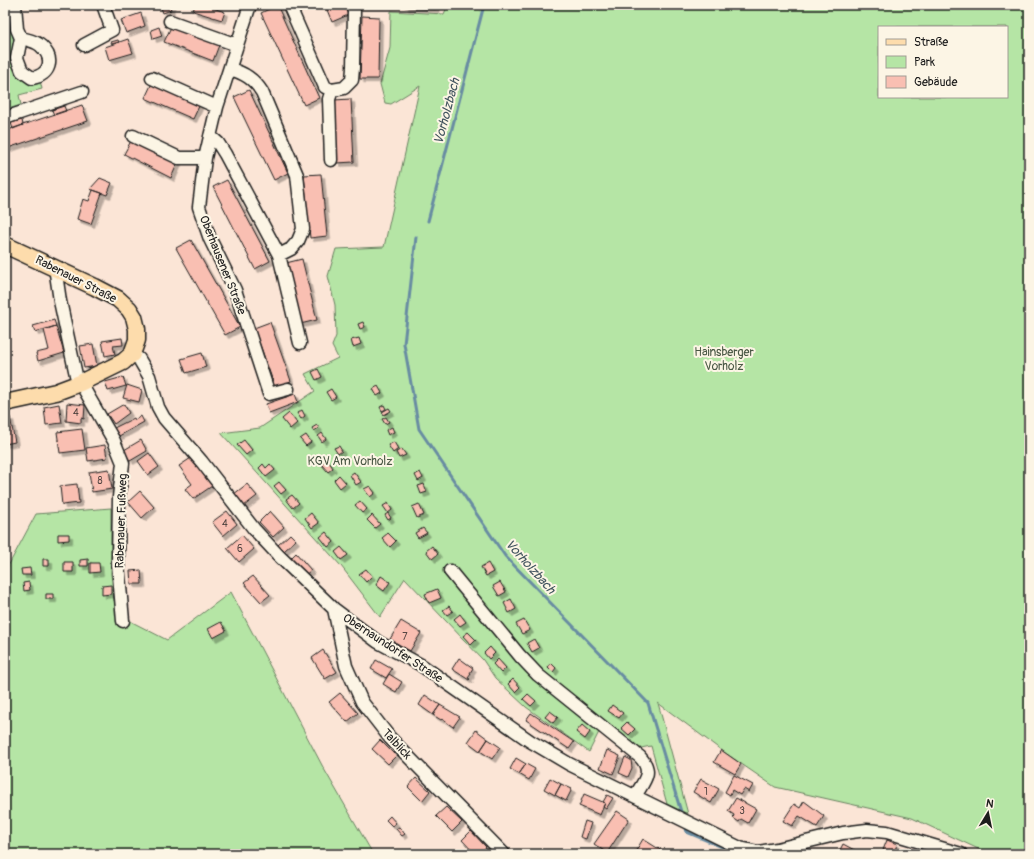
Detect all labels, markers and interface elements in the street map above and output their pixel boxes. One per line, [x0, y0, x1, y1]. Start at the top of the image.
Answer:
legend [878, 26, 1008, 98]
text: Straße [914, 35, 948, 50]
text: Park [914, 55, 935, 70]
text: Gebäude [914, 75, 958, 90]
water label: Vorholzbach [431, 76, 464, 146]
street label: Oberhausener Straße [196, 213, 249, 317]
street label: Rabenauer Straße [33, 253, 119, 306]
park label: Hainsberger Vorholz [694, 345, 754, 374]
house number: 4 [73, 407, 79, 419]
park label: KGV Am Vorholz [308, 454, 392, 469]
street label: Rabenauer Fußweg [112, 473, 131, 569]
house number: 8 [97, 475, 103, 487]
house number: 4 [222, 518, 228, 530]
water label: Vorholzbach [502, 536, 559, 598]
house number: 6 [237, 543, 243, 555]
street label: Obernaundorfer Straße [340, 610, 446, 686]
house number: 7 [402, 631, 408, 643]
street label: Talblick [379, 726, 415, 763]
house number: 1 [704, 786, 708, 798]
north arrow [968, 793, 1008, 833]
text: N [985, 797, 995, 811]
house number: 3 [739, 805, 745, 817]

